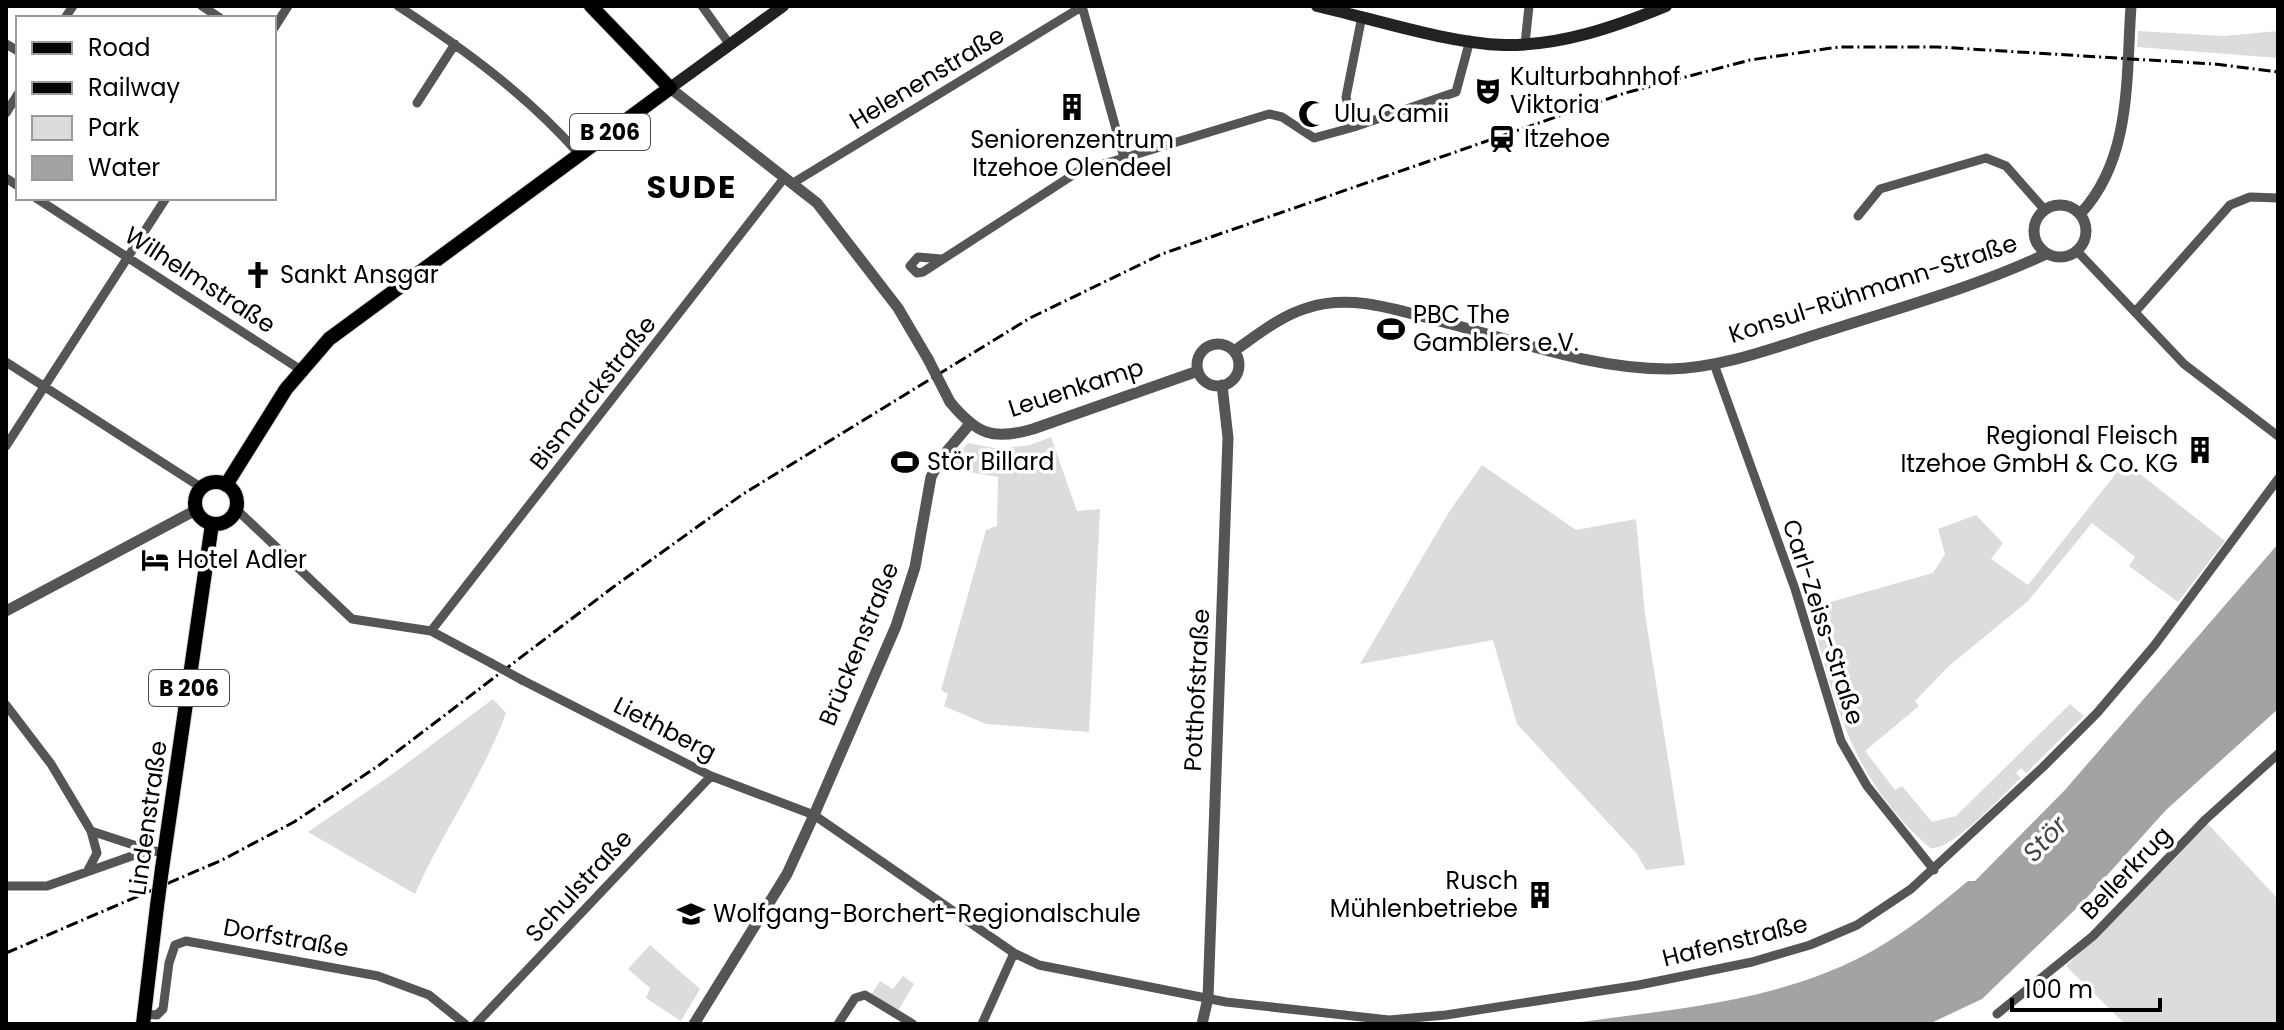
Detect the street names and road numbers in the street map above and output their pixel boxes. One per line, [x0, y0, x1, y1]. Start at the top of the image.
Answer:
street label: Helenenstraße [843, 18, 1010, 137]
road number: B 206 [570, 114, 650, 150]
street label: Wilhelmstraße [118, 218, 282, 341]
street label: Konsul-Rühmann-Straße [1724, 226, 2021, 351]
street label: Bismarckstraße [522, 309, 663, 477]
street label: Leuenkamp [1004, 350, 1148, 425]
street label: Carl-Zeiss-Straße [1775, 515, 1872, 729]
street label: Brückenstraße [811, 557, 906, 731]
street label: Potthofstraße [1176, 608, 1217, 772]
road number: B 206 [149, 670, 229, 706]
street label: Liethberg [608, 689, 722, 769]
street label: Lindenstraße [120, 739, 175, 897]
street label: Bellerkrug [2073, 819, 2179, 927]
street label: Schulstraße [518, 822, 639, 949]
street label: Hafenstraße [1659, 907, 1811, 975]
street label: Dorfstraße [221, 910, 351, 965]

